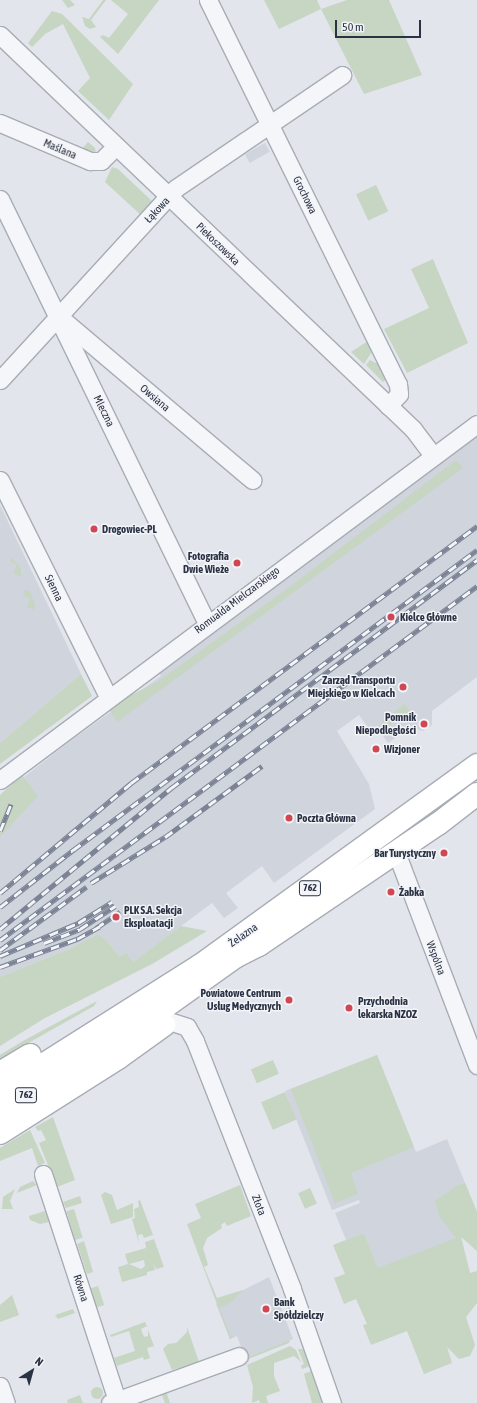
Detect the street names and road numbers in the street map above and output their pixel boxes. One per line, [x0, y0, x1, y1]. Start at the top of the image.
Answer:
street label: Maślana [41, 136, 79, 162]
street label: Grochowa [290, 174, 320, 216]
street label: Łąkowa [142, 194, 172, 226]
street label: Piekoszowska [193, 220, 243, 268]
street label: Owsiana [137, 382, 173, 414]
street label: Mleczna [91, 393, 117, 429]
street label: Romualda Mielczarskiego [192, 564, 282, 636]
street label: Sienna [42, 573, 66, 603]
road number: 762 [298, 880, 322, 896]
street label: Żelazna [226, 920, 260, 950]
street label: Wspólna [424, 939, 448, 977]
road number: 762 [14, 1087, 38, 1103]
street label: Złota [249, 1193, 269, 1217]
street label: Równa [70, 1273, 92, 1303]

